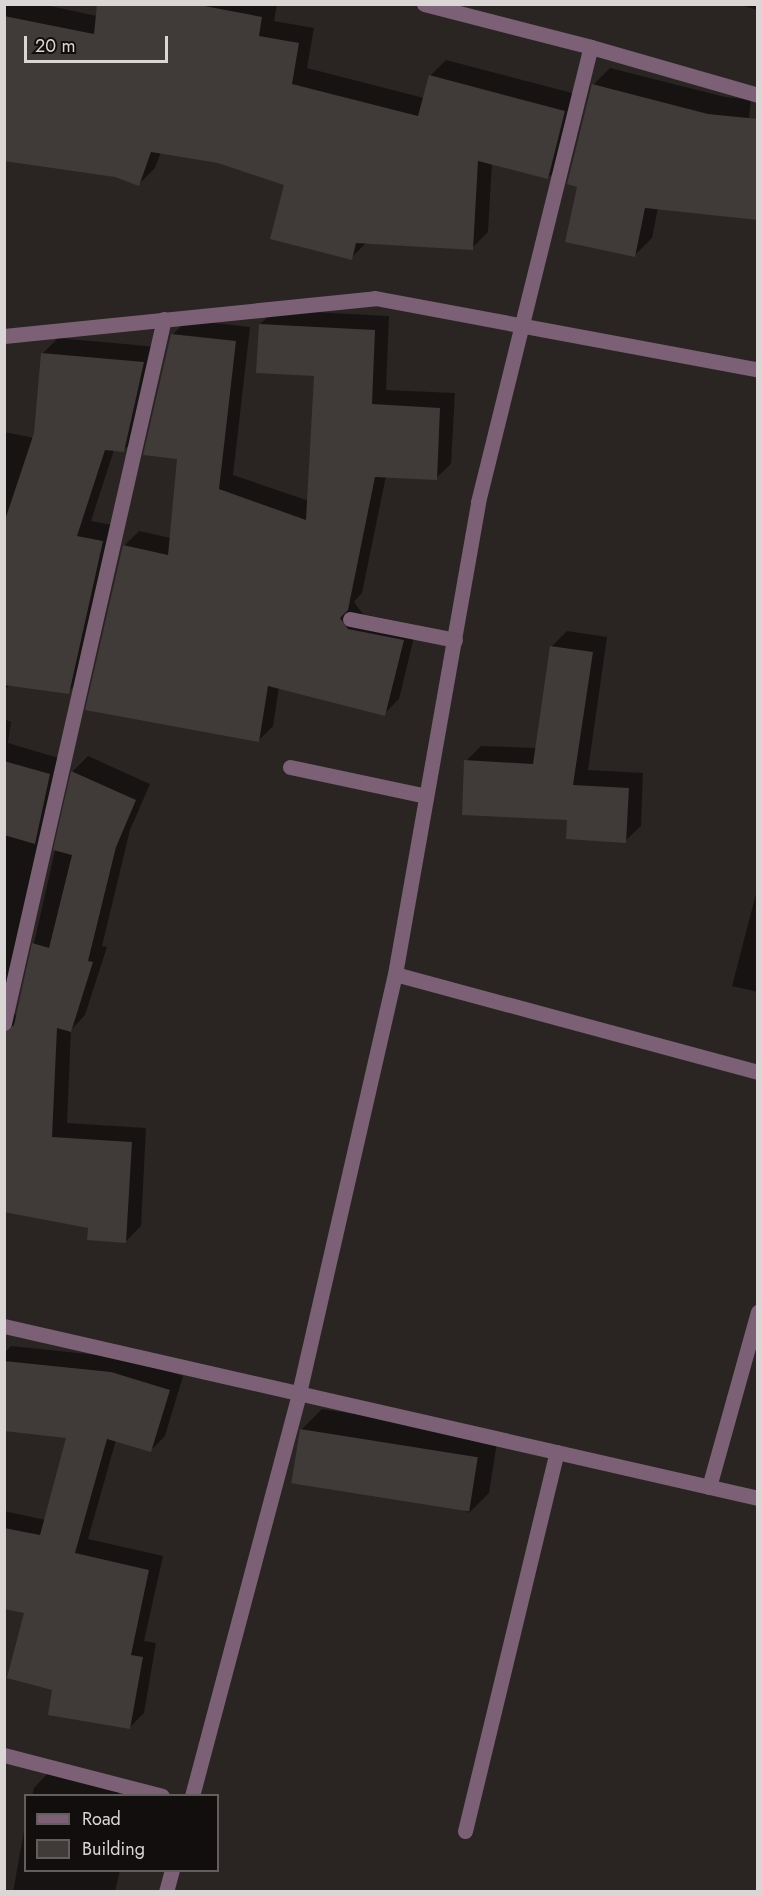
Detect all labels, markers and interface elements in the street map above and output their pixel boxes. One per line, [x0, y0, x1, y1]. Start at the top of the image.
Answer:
scale bar [27, 24, 171, 62]
text: 20 m [35, 33, 75, 59]
legend [24, 1794, 219, 1872]
text: Road [82, 1806, 121, 1832]
text: Building [82, 1836, 145, 1862]

